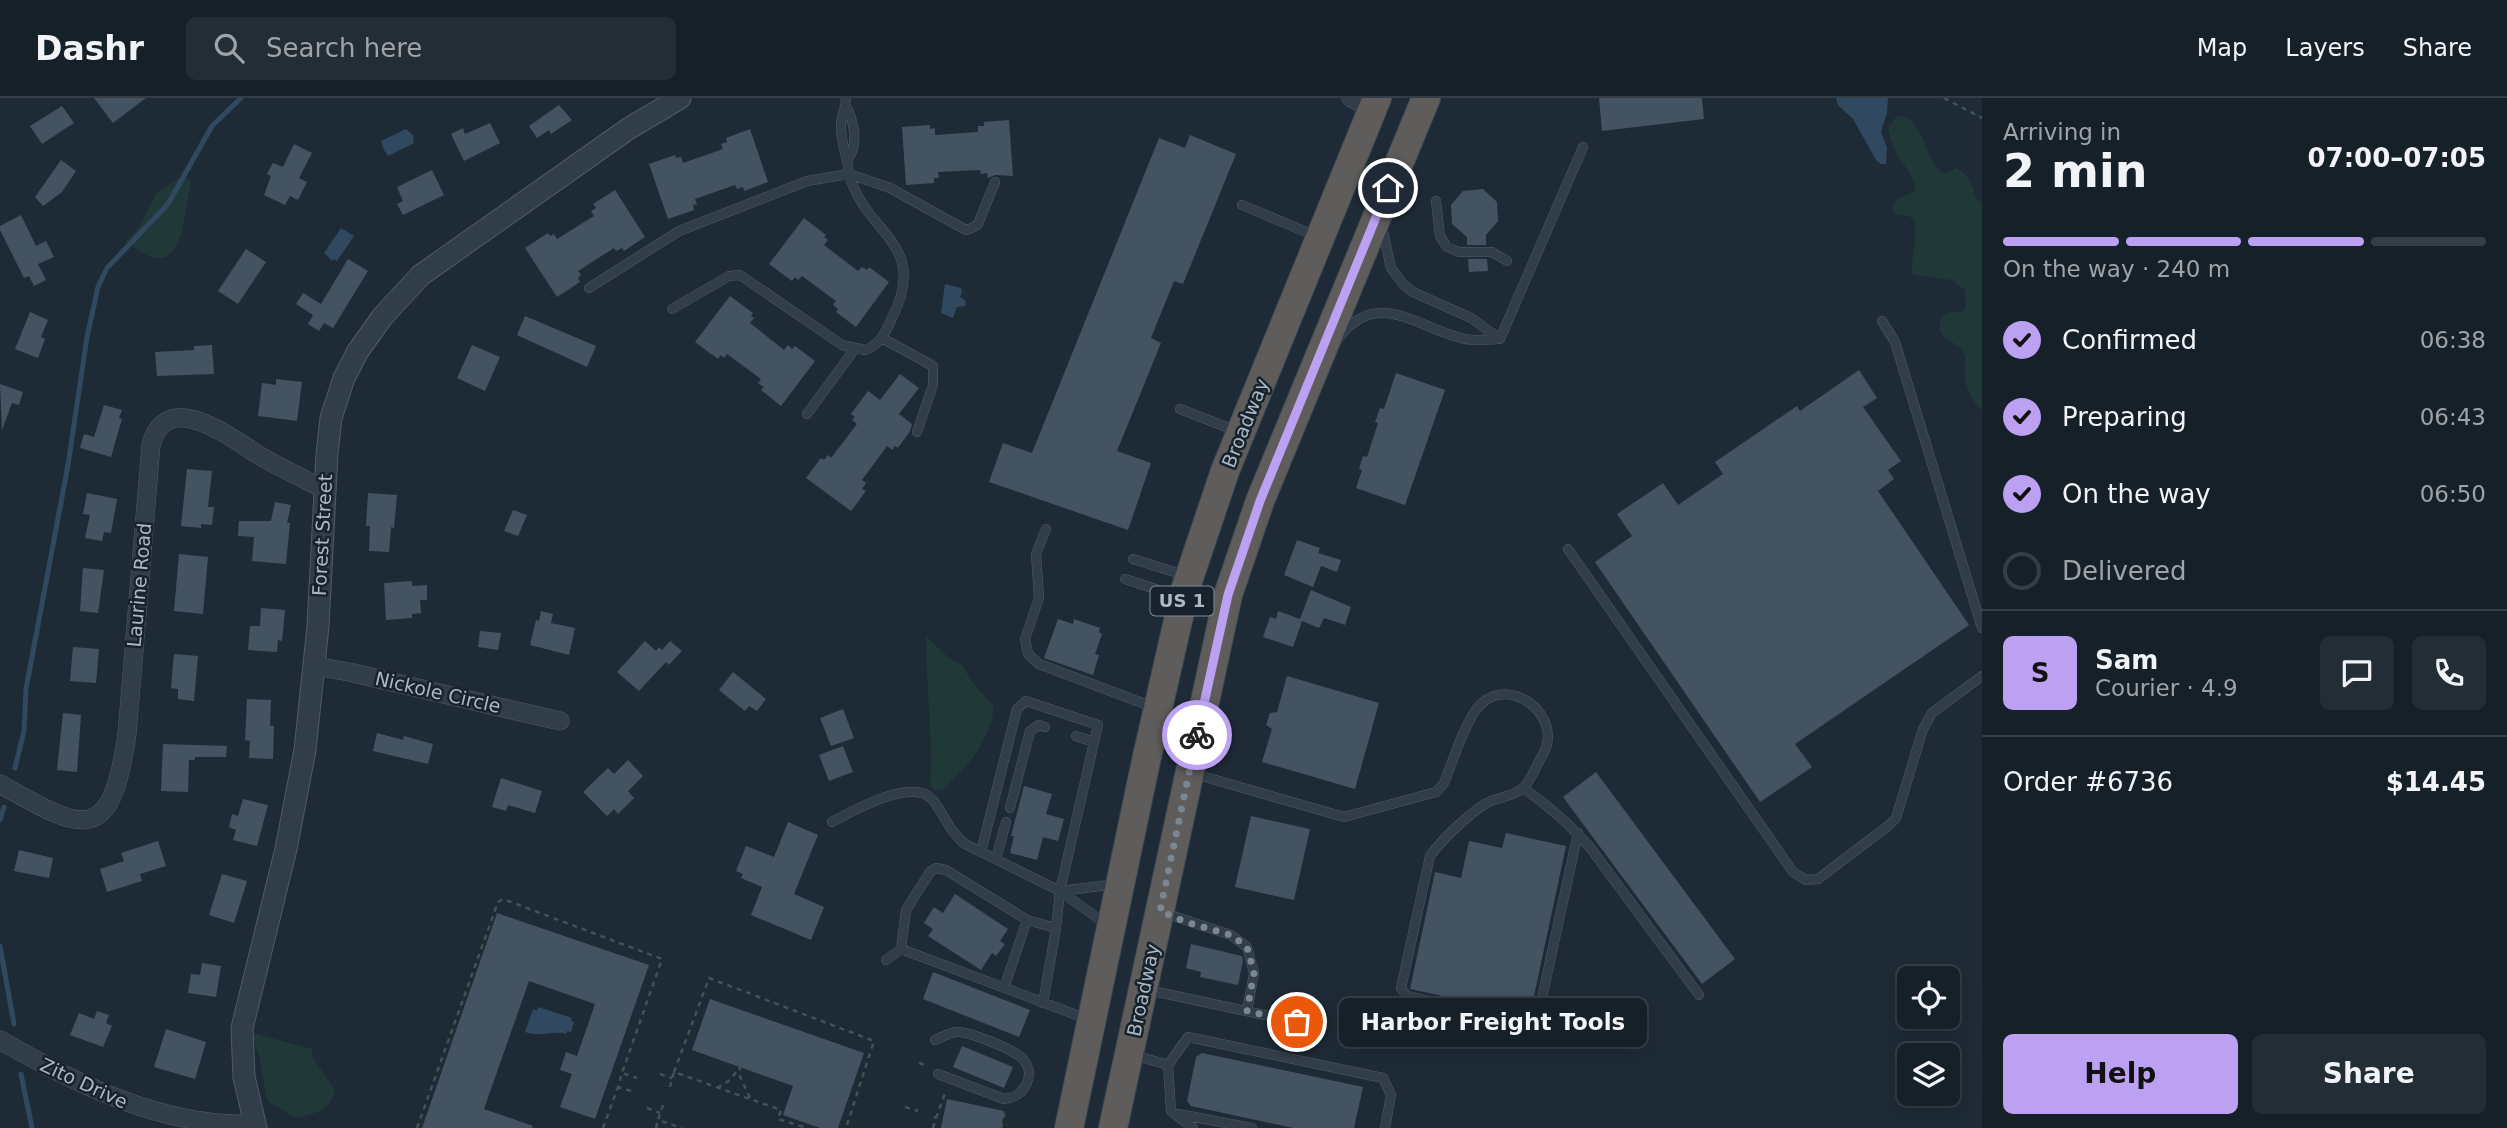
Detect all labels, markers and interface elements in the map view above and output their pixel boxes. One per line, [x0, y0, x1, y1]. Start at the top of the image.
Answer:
search box [186, 17, 676, 80]
text: Dashr [35, 29, 144, 68]
icon: search [210, 29, 248, 67]
text: Search here [266, 33, 422, 63]
text: Map [2197, 34, 2247, 62]
text: Layers [2285, 34, 2365, 62]
text: Share [2403, 34, 2472, 62]
text: Arriving in [2003, 119, 2121, 145]
text: 07:00–07:05 [2307, 143, 2486, 173]
text: 2 min [2003, 144, 2147, 198]
pin [1358, 158, 1418, 218]
icon: home [1369, 169, 1407, 207]
text: On the way · 240 m [2003, 256, 2230, 282]
icon: check [2003, 321, 2041, 359]
text: Confirmed [2062, 325, 2197, 355]
text: 06:38 [2420, 327, 2486, 353]
street label: Broadway [1217, 375, 1273, 471]
icon: check [2003, 398, 2041, 436]
text: Preparing [2062, 402, 2187, 432]
text: 06:43 [2420, 404, 2486, 430]
street label: Forest Street [308, 473, 336, 597]
icon: check [2003, 475, 2041, 513]
text: On the way [2062, 479, 2211, 509]
text: 06:50 [2420, 481, 2486, 507]
street label: Laurine Road [123, 522, 155, 648]
text: Delivered [2062, 556, 2186, 586]
road number: US 1 [1150, 587, 1214, 616]
button: chat [2320, 636, 2394, 710]
button: phone [2412, 636, 2486, 710]
text: Sam [2095, 645, 2158, 675]
text: S [2031, 658, 2049, 688]
street label: Nickole Circle [373, 667, 503, 717]
text: Courier · 4.9 [2095, 675, 2238, 701]
courier [1162, 700, 1232, 770]
icon: bike [1178, 716, 1216, 754]
text: Order #6736 [2003, 767, 2173, 797]
text: $14.45 [2386, 767, 2486, 797]
street label: Broadway [1122, 942, 1164, 1038]
map controls [1897, 966, 1960, 1106]
button: locate [1897, 966, 1960, 1029]
pin [1267, 992, 1327, 1052]
callout: Harbor Freight Tools [1339, 998, 1647, 1046]
icon: bag [1278, 1003, 1316, 1041]
text: Harbor Freight Tools [1361, 1009, 1625, 1035]
button: Help [2003, 1034, 2238, 1114]
button: Share [2252, 1034, 2486, 1114]
button: layers [1897, 1043, 1960, 1106]
street label: Zito Drive [37, 1053, 131, 1113]

